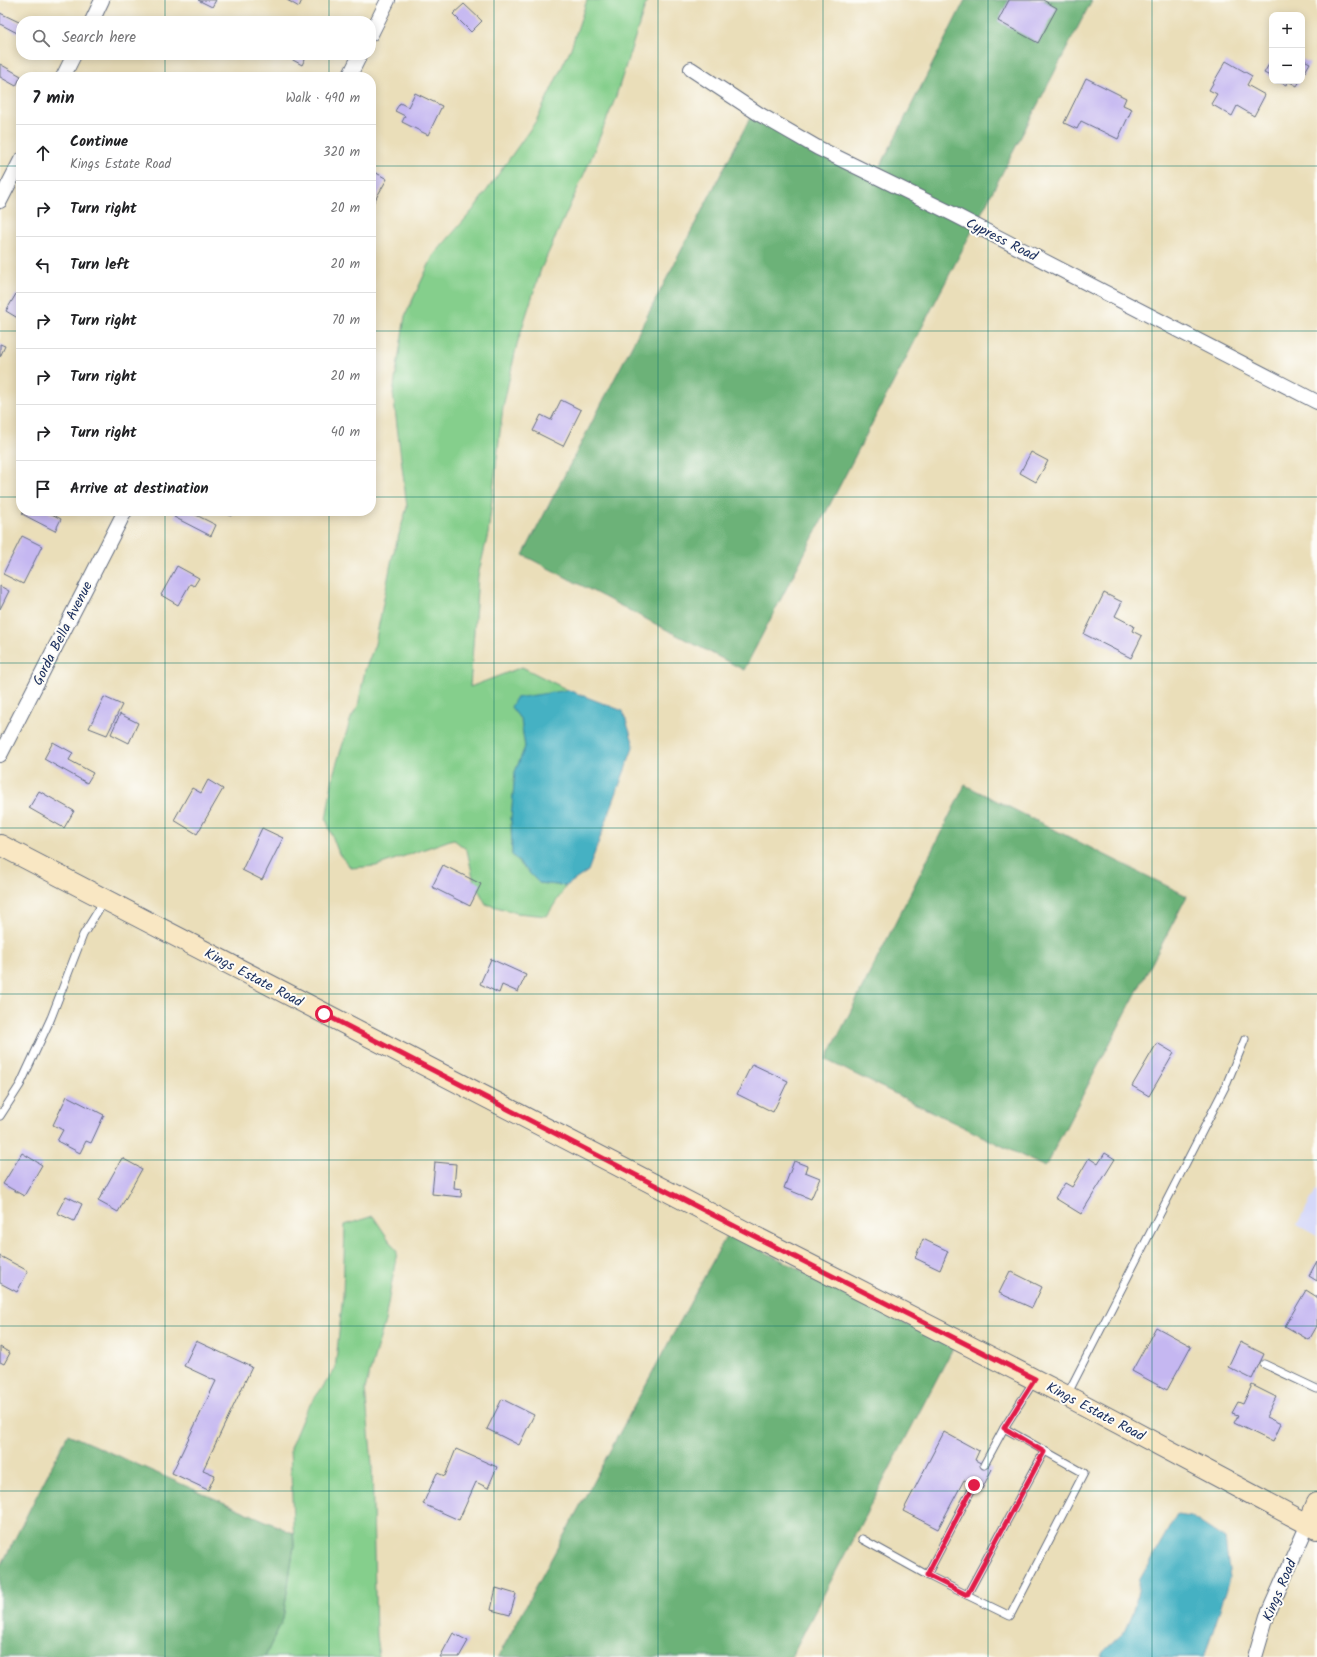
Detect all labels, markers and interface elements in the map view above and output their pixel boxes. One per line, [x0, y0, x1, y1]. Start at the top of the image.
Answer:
map controls [1269, 12, 1305, 84]
button: + [1269, 12, 1305, 48]
search box [16, 16, 376, 60]
text: Search here [62, 26, 136, 50]
icon: search [30, 27, 52, 49]
button: − [1269, 48, 1305, 84]
text: 7 min [32, 85, 74, 112]
text: Walk · 490 m [285, 88, 360, 109]
text: Continue [70, 130, 128, 154]
icon: ahead [32, 142, 54, 164]
text: 320 m [323, 142, 360, 163]
text: Kings Estate Road [70, 154, 171, 175]
text: Turn right [70, 197, 137, 221]
icon: right [32, 198, 54, 220]
text: 20 m [330, 198, 360, 219]
street label: Cypress Road [962, 212, 1042, 268]
text: Turn left [70, 253, 130, 277]
icon: left [32, 254, 54, 276]
text: 20 m [330, 254, 360, 275]
text: Turn right [70, 309, 137, 333]
icon: right [32, 310, 54, 332]
text: 70 m [332, 310, 360, 331]
text: Turn right [70, 365, 137, 389]
icon: right [32, 366, 54, 388]
text: 20 m [330, 366, 360, 387]
text: Turn right [70, 421, 137, 445]
icon: right [32, 422, 54, 444]
text: 40 m [331, 422, 360, 443]
text: Arrive at destination [70, 477, 209, 501]
icon: arrive [32, 478, 54, 500]
street label: Gorda Bella Avenue [27, 577, 99, 689]
street label: Kings Estate Road [200, 943, 308, 1014]
route start [315, 1005, 333, 1023]
street label: Kings Estate Road [1042, 1377, 1150, 1448]
route end [965, 1476, 983, 1494]
street label: Kings Road [1257, 1555, 1303, 1625]

